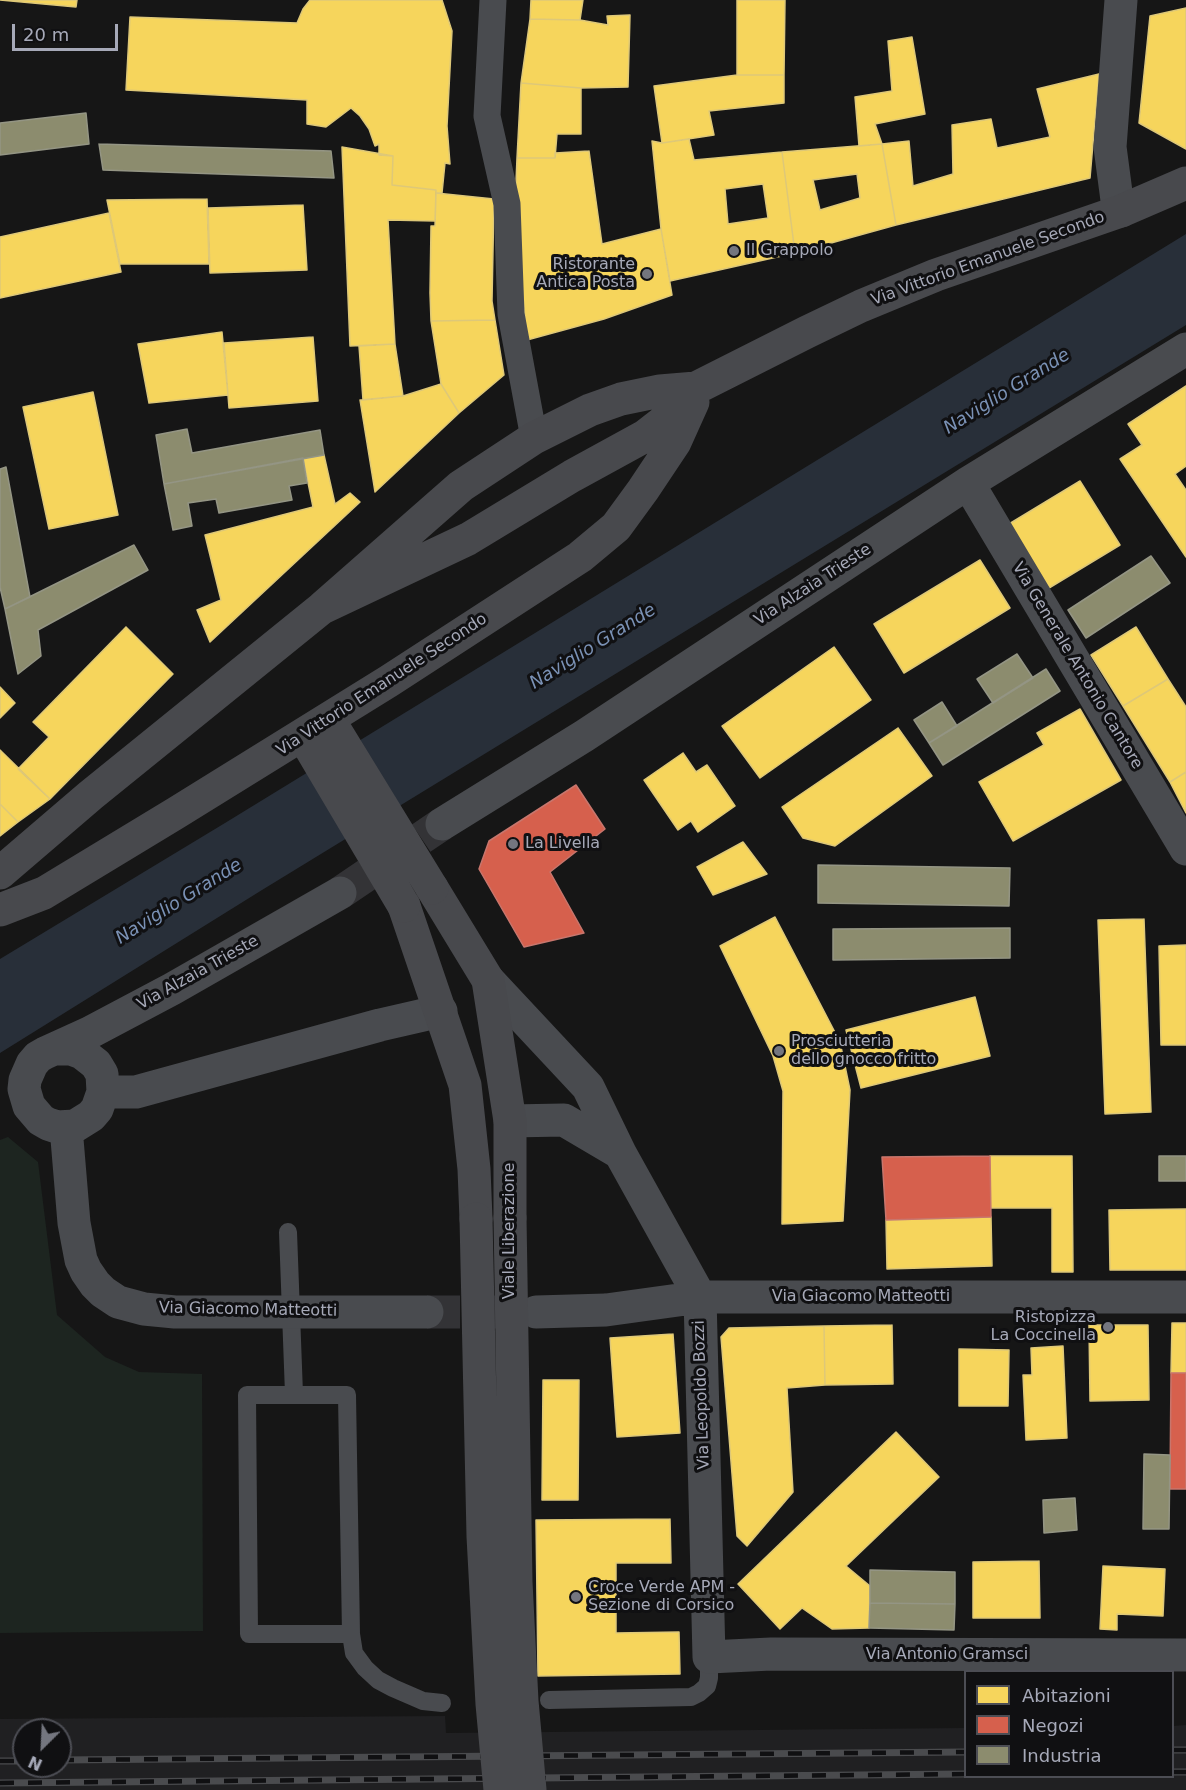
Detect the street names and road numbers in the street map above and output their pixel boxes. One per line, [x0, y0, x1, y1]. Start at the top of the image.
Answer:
street label: Via Vittorio Emanuele Secondo [869, 208, 1107, 310]
street label: Via Alzaia Trieste [751, 540, 875, 630]
street label: Via Generale Antonio Cantore [1008, 559, 1146, 773]
street label: Via Vittorio Emanuele Secondo [273, 610, 491, 760]
street label: Via Alzaia Trieste [134, 932, 262, 1014]
street label: Viale Liberazione [500, 1163, 520, 1299]
street label: Via Giacomo Matteotti [772, 1287, 950, 1307]
street label: Via Giacomo Matteotti [159, 1299, 337, 1321]
street label: Via Leopoldo Bozzi [690, 1320, 714, 1470]
street label: Via Antonio Gramsci [866, 1645, 1028, 1665]

